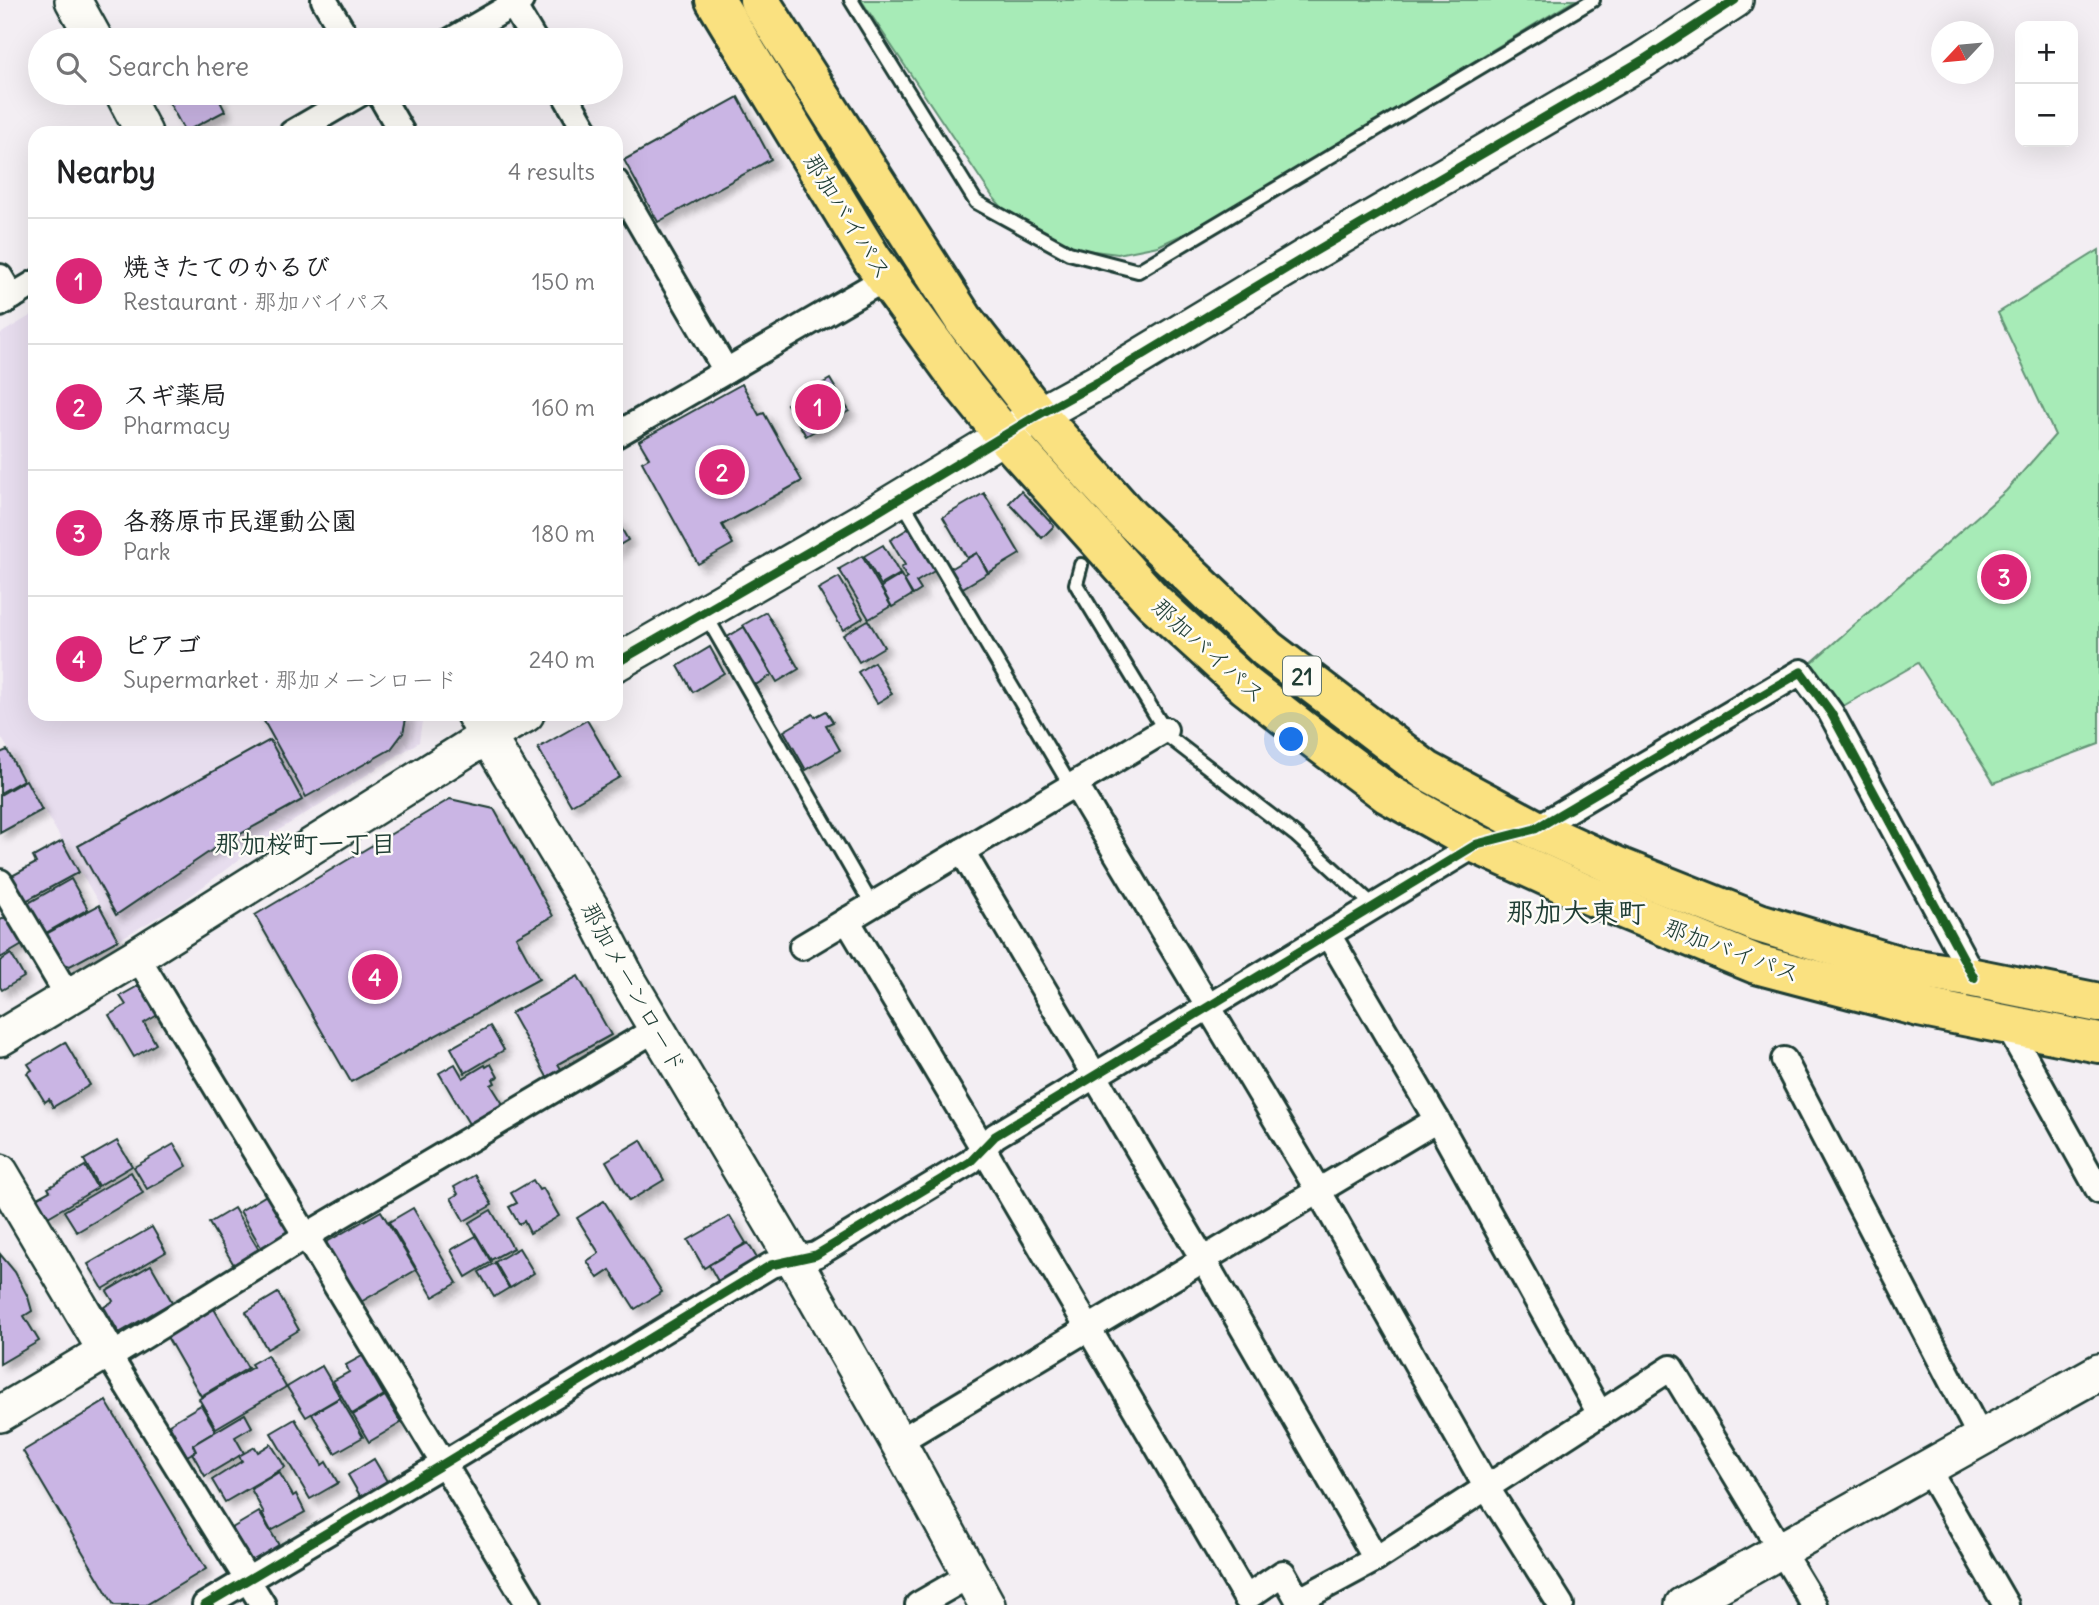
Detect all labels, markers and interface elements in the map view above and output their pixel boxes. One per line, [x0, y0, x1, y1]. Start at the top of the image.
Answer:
north arrow [1931, 21, 1994, 84]
map controls [2015, 21, 2078, 147]
button: + [2015, 21, 2078, 84]
search box [28, 28, 623, 105]
icon: search [52, 48, 90, 86]
text: Search here [108, 50, 249, 83]
button: − [2015, 84, 2078, 147]
street label: 那加バイパス [797, 147, 899, 285]
text: Nearby [56, 153, 156, 191]
text: 4 results [508, 157, 595, 186]
text: 焼きたてのかるび [123, 250, 330, 283]
text: 1 [74, 267, 84, 296]
text: 150 m [532, 267, 595, 296]
text: Restaurant · 那加バイパス [123, 287, 391, 316]
text: スギ薬局 [123, 378, 227, 411]
pin: 1 [795, 381, 841, 433]
text: 2 [73, 393, 85, 422]
text: 160 m [532, 393, 595, 422]
text: Pharmacy [123, 411, 231, 440]
pin: 2 [699, 446, 745, 498]
text: 各務原市民運動公園 [123, 504, 357, 537]
text: 3 [72, 519, 86, 548]
text: 180 m [532, 519, 595, 548]
text: Park [123, 537, 171, 566]
pin: 3 [1981, 551, 2027, 603]
street label: 那加バイパス [1146, 591, 1272, 709]
text: ピアゴ [123, 628, 201, 661]
text: 4 [72, 645, 86, 674]
text: 240 m [529, 645, 595, 674]
road number: 21 [1283, 656, 1321, 696]
text: Supermarket · 那加メーンロード [123, 665, 457, 694]
your location [1274, 722, 1308, 756]
district label: 那加桜町一丁目 [214, 827, 396, 860]
district label: 那加大東町 [1506, 894, 1646, 930]
street label: 那加メーンロード [575, 896, 693, 1078]
street label: 那加バイパス [1659, 911, 1805, 989]
pin: 4 [352, 951, 398, 1003]

